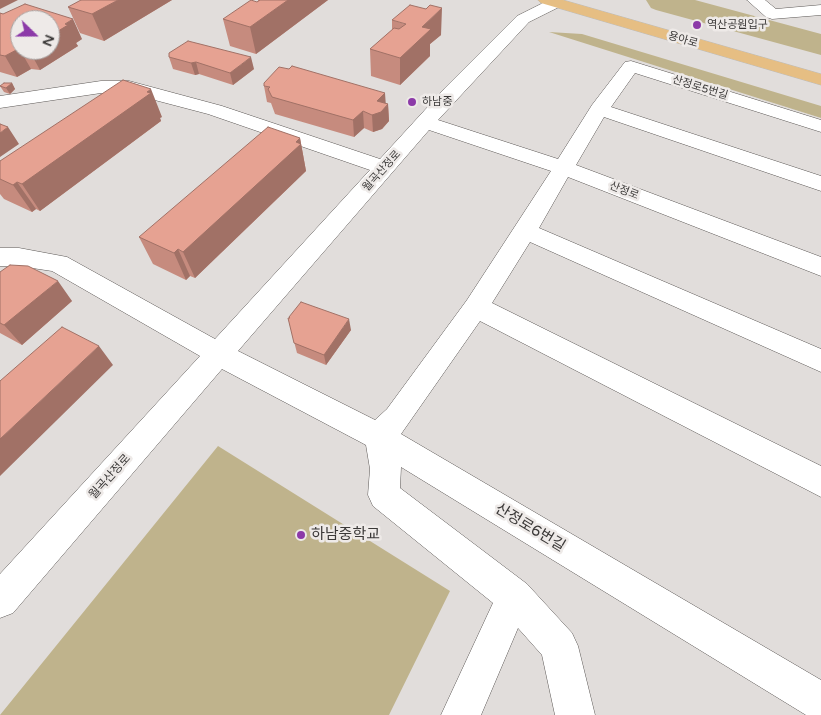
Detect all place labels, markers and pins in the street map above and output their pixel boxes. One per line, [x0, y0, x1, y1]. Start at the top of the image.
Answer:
place label: 역산공원입구 [707, 18, 768, 32]
marker: 역산공원입구 [691, 19, 703, 31]
place label: 하남중 [422, 95, 452, 109]
marker: 하남중 [406, 96, 418, 108]
place label: 하남중학교 [311, 526, 380, 544]
marker: 하남중학교 [295, 529, 307, 541]

